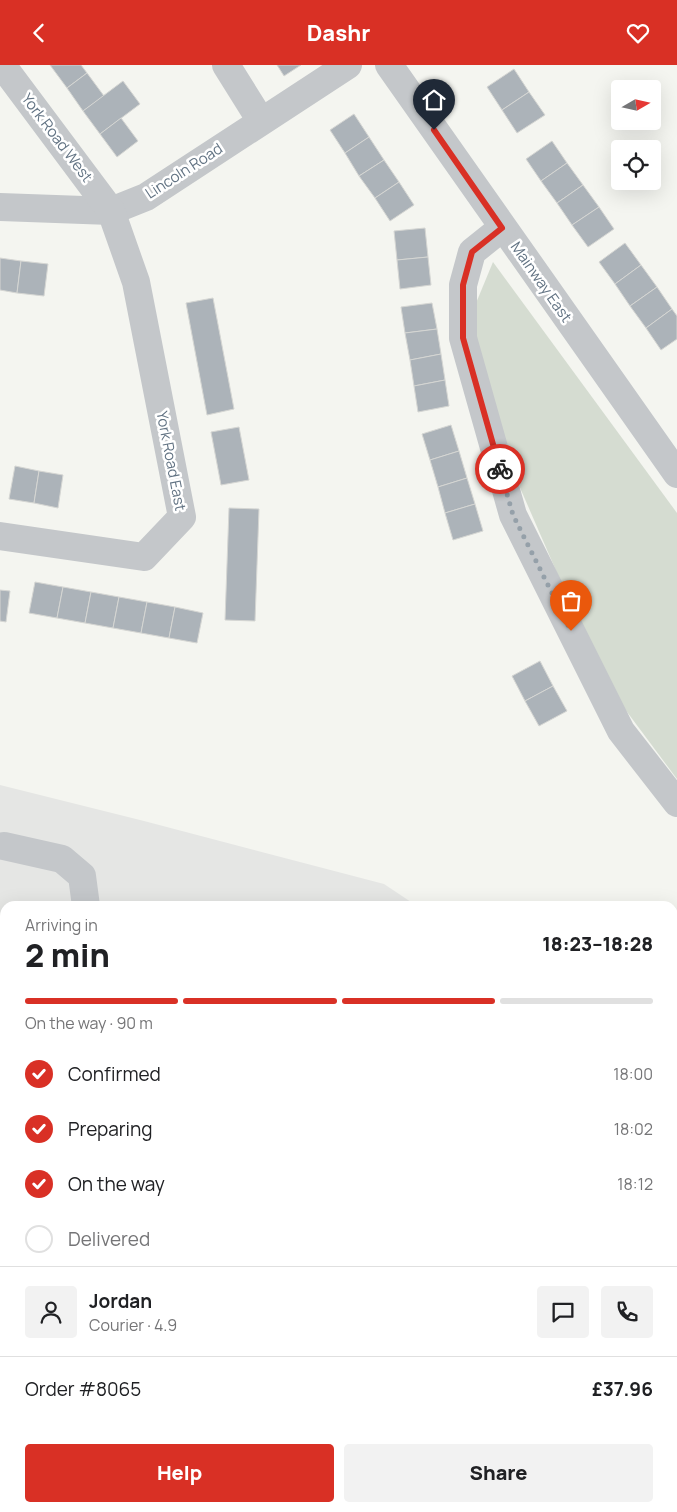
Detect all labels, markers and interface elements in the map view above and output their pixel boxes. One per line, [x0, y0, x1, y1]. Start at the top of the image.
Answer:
text: Dashr [307, 18, 370, 48]
icon: back [25, 19, 53, 47]
icon: heart [624, 19, 652, 47]
pin [413, 79, 455, 130]
north arrow [611, 80, 661, 130]
map controls [611, 80, 661, 190]
icon: home [420, 86, 448, 114]
street label: York Road West [17, 89, 98, 186]
street label: Lincoln Road [141, 138, 226, 203]
button: locate [611, 140, 661, 190]
street label: Mainway East [506, 237, 577, 326]
street label: York Road East [152, 409, 191, 513]
courier [475, 444, 525, 494]
icon: bike [486, 455, 514, 483]
pin [550, 580, 592, 631]
icon: bag [557, 587, 585, 615]
text: Arriving in [25, 914, 98, 936]
text: 18:23–18:28 [542, 931, 653, 957]
text: 2 min [25, 933, 110, 977]
text: On the way · 90 m [25, 1012, 153, 1034]
icon: check [25, 1060, 53, 1088]
text: Confirmed [68, 1061, 161, 1087]
text: 18:00 [613, 1063, 653, 1085]
icon: check [25, 1115, 53, 1143]
text: Preparing [68, 1116, 153, 1142]
text: 18:02 [614, 1118, 653, 1140]
icon: check [25, 1170, 53, 1198]
text: On the way [68, 1171, 165, 1197]
text: 18:12 [617, 1173, 653, 1195]
text: Delivered [68, 1226, 150, 1252]
button: person [25, 1286, 77, 1338]
button: chat [537, 1286, 589, 1338]
button: phone [601, 1286, 653, 1338]
text: Jordan [89, 1288, 152, 1314]
text: Courier · 4.9 [89, 1314, 177, 1336]
text: Order #8065 [25, 1376, 141, 1402]
text: £37.96 [592, 1376, 653, 1402]
button: Help [25, 1444, 334, 1502]
button: Share [344, 1444, 653, 1502]

